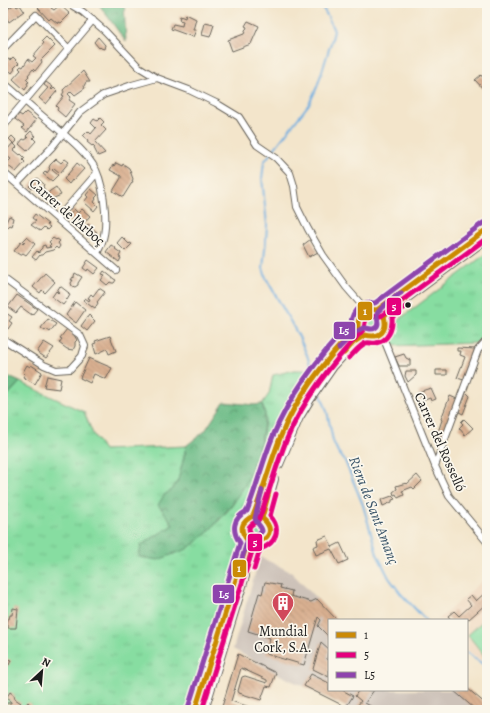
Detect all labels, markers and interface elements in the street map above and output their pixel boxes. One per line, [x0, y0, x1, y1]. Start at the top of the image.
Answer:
street label: Carrer de l'Arboç [25, 174, 109, 250]
line badge: 5 [386, 297, 402, 316]
text: 5 [392, 299, 397, 314]
unlabelled marker [403, 300, 413, 310]
line badge: 1 [357, 301, 373, 321]
text: 1 [363, 304, 367, 319]
line badge: L5 [333, 321, 356, 340]
text: L5 [339, 323, 350, 338]
street label: Carrer del Rosselló [410, 389, 470, 495]
water label: Riera de Sant Amanç [344, 453, 404, 568]
line badge: 5 [247, 533, 263, 552]
text: 5 [253, 535, 258, 550]
line badge: 1 [232, 559, 247, 578]
text: 1 [237, 561, 241, 576]
line badge: L5 [212, 584, 235, 604]
text: L5 [219, 587, 230, 602]
building icon: Mundial Cork, S.A. [270, 590, 296, 623]
legend [328, 619, 468, 691]
place label: Mundial Cork, S.A. [254, 622, 312, 657]
text: 1 [364, 627, 368, 643]
text: 5 [364, 647, 369, 663]
north arrow [22, 651, 62, 691]
text: N [39, 654, 53, 671]
text: L5 [364, 667, 375, 683]

